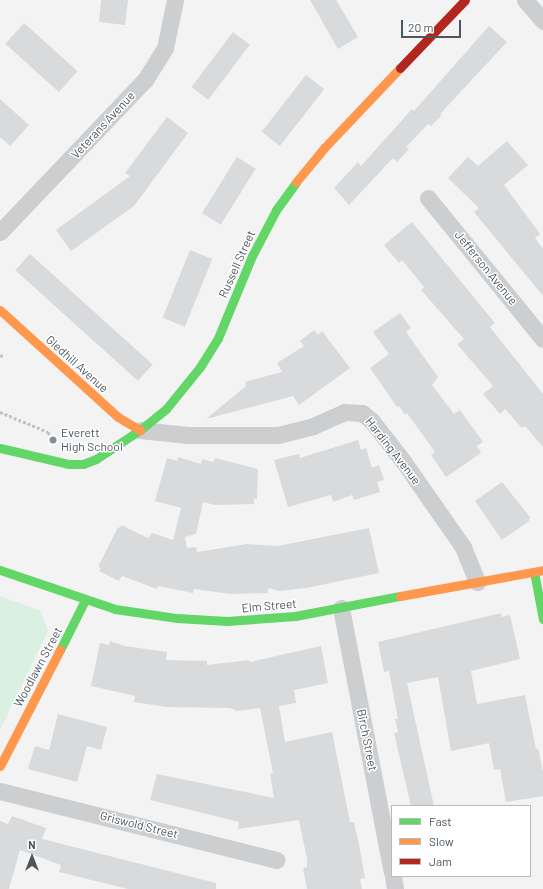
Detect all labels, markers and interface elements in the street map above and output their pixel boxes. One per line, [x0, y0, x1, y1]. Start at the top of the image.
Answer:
scale bar [403, 12, 463, 38]
text: 20 m [408, 20, 434, 34]
street label: Veterans Avenue [68, 88, 138, 162]
street label: Russell Street [216, 228, 258, 300]
street label: Jefferson Avenue [452, 228, 520, 308]
street label: Gledhill Avenue [43, 332, 111, 396]
street label: Harding Avenue [362, 415, 424, 487]
place label: Everett High School [61, 426, 123, 454]
marker: Everett High School [48, 435, 58, 445]
street label: Elm Street [241, 596, 297, 616]
street label: Woodlawn Street [11, 624, 65, 710]
street label: Birch Street [354, 708, 380, 772]
legend [391, 805, 531, 877]
street label: Griswold Street [99, 808, 179, 842]
text: Fast [429, 814, 452, 828]
text: Slow [429, 834, 454, 848]
north arrow [12, 837, 52, 877]
text: N [28, 838, 36, 851]
text: Jam [429, 854, 452, 868]

